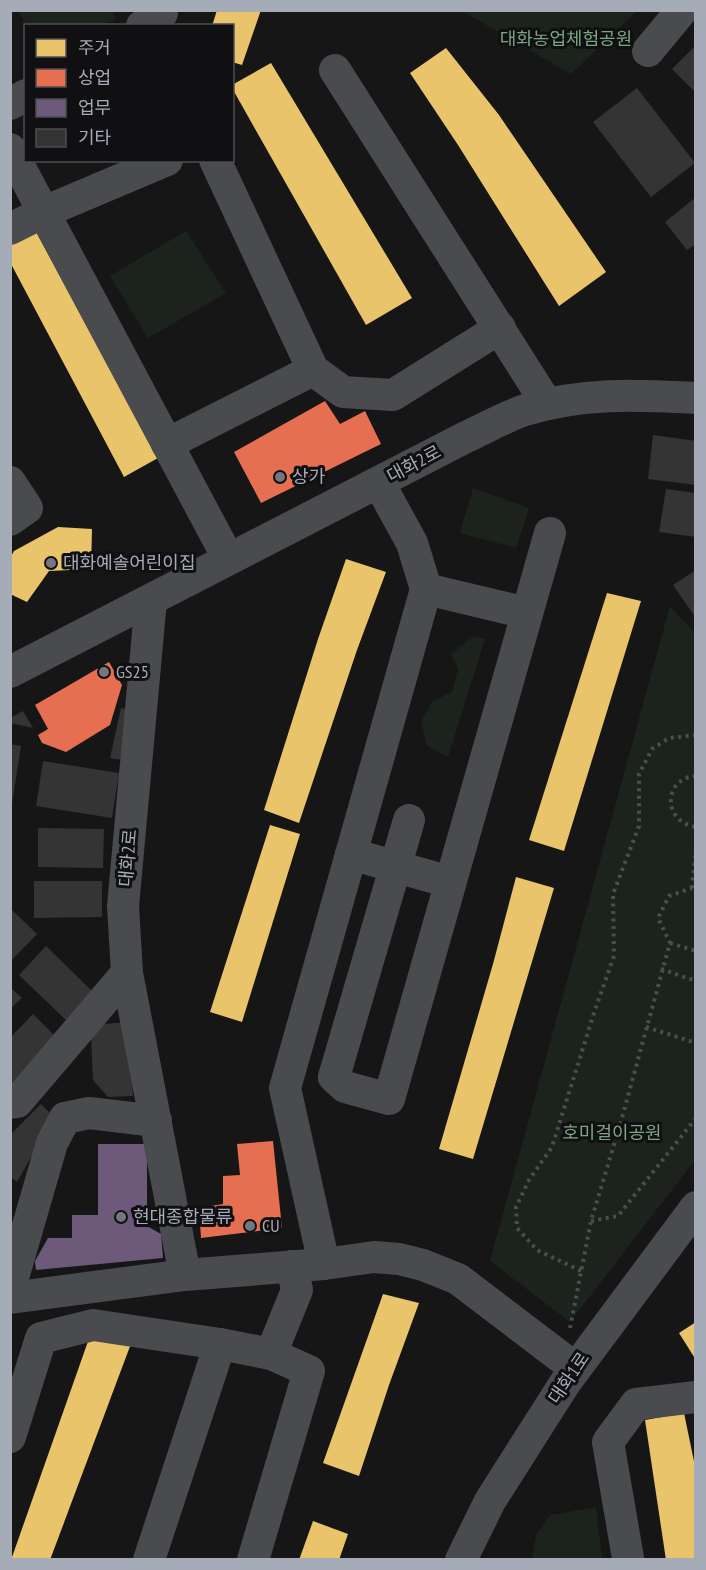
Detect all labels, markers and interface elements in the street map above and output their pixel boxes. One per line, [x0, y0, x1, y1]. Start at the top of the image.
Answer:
legend [24, 24, 234, 162]
park label: 대화농업체험공원 [500, 27, 632, 50]
text: 주거 [78, 36, 111, 59]
text: 상업 [78, 66, 111, 89]
text: 업무 [78, 96, 111, 119]
text: 기타 [78, 126, 112, 149]
street label: 대화2로 [383, 440, 445, 487]
place label: 상가 [292, 465, 326, 488]
marker: 상가 [273, 470, 287, 484]
place label: 대화예솔어린이집 [63, 551, 195, 574]
marker: 대화예솔어린이집 [44, 556, 58, 570]
place label: GS25 [116, 660, 149, 683]
marker: GS25 [97, 665, 111, 679]
street label: 대화2로 [114, 828, 141, 888]
park label: 호미걸이공원 [562, 1121, 662, 1144]
place label: 현대종합물류 [133, 1205, 232, 1228]
marker: 현대종합물류 [114, 1210, 128, 1224]
place label: CU [262, 1214, 280, 1237]
marker: CU [243, 1219, 257, 1233]
street label: 대화1로 [543, 1347, 594, 1408]

